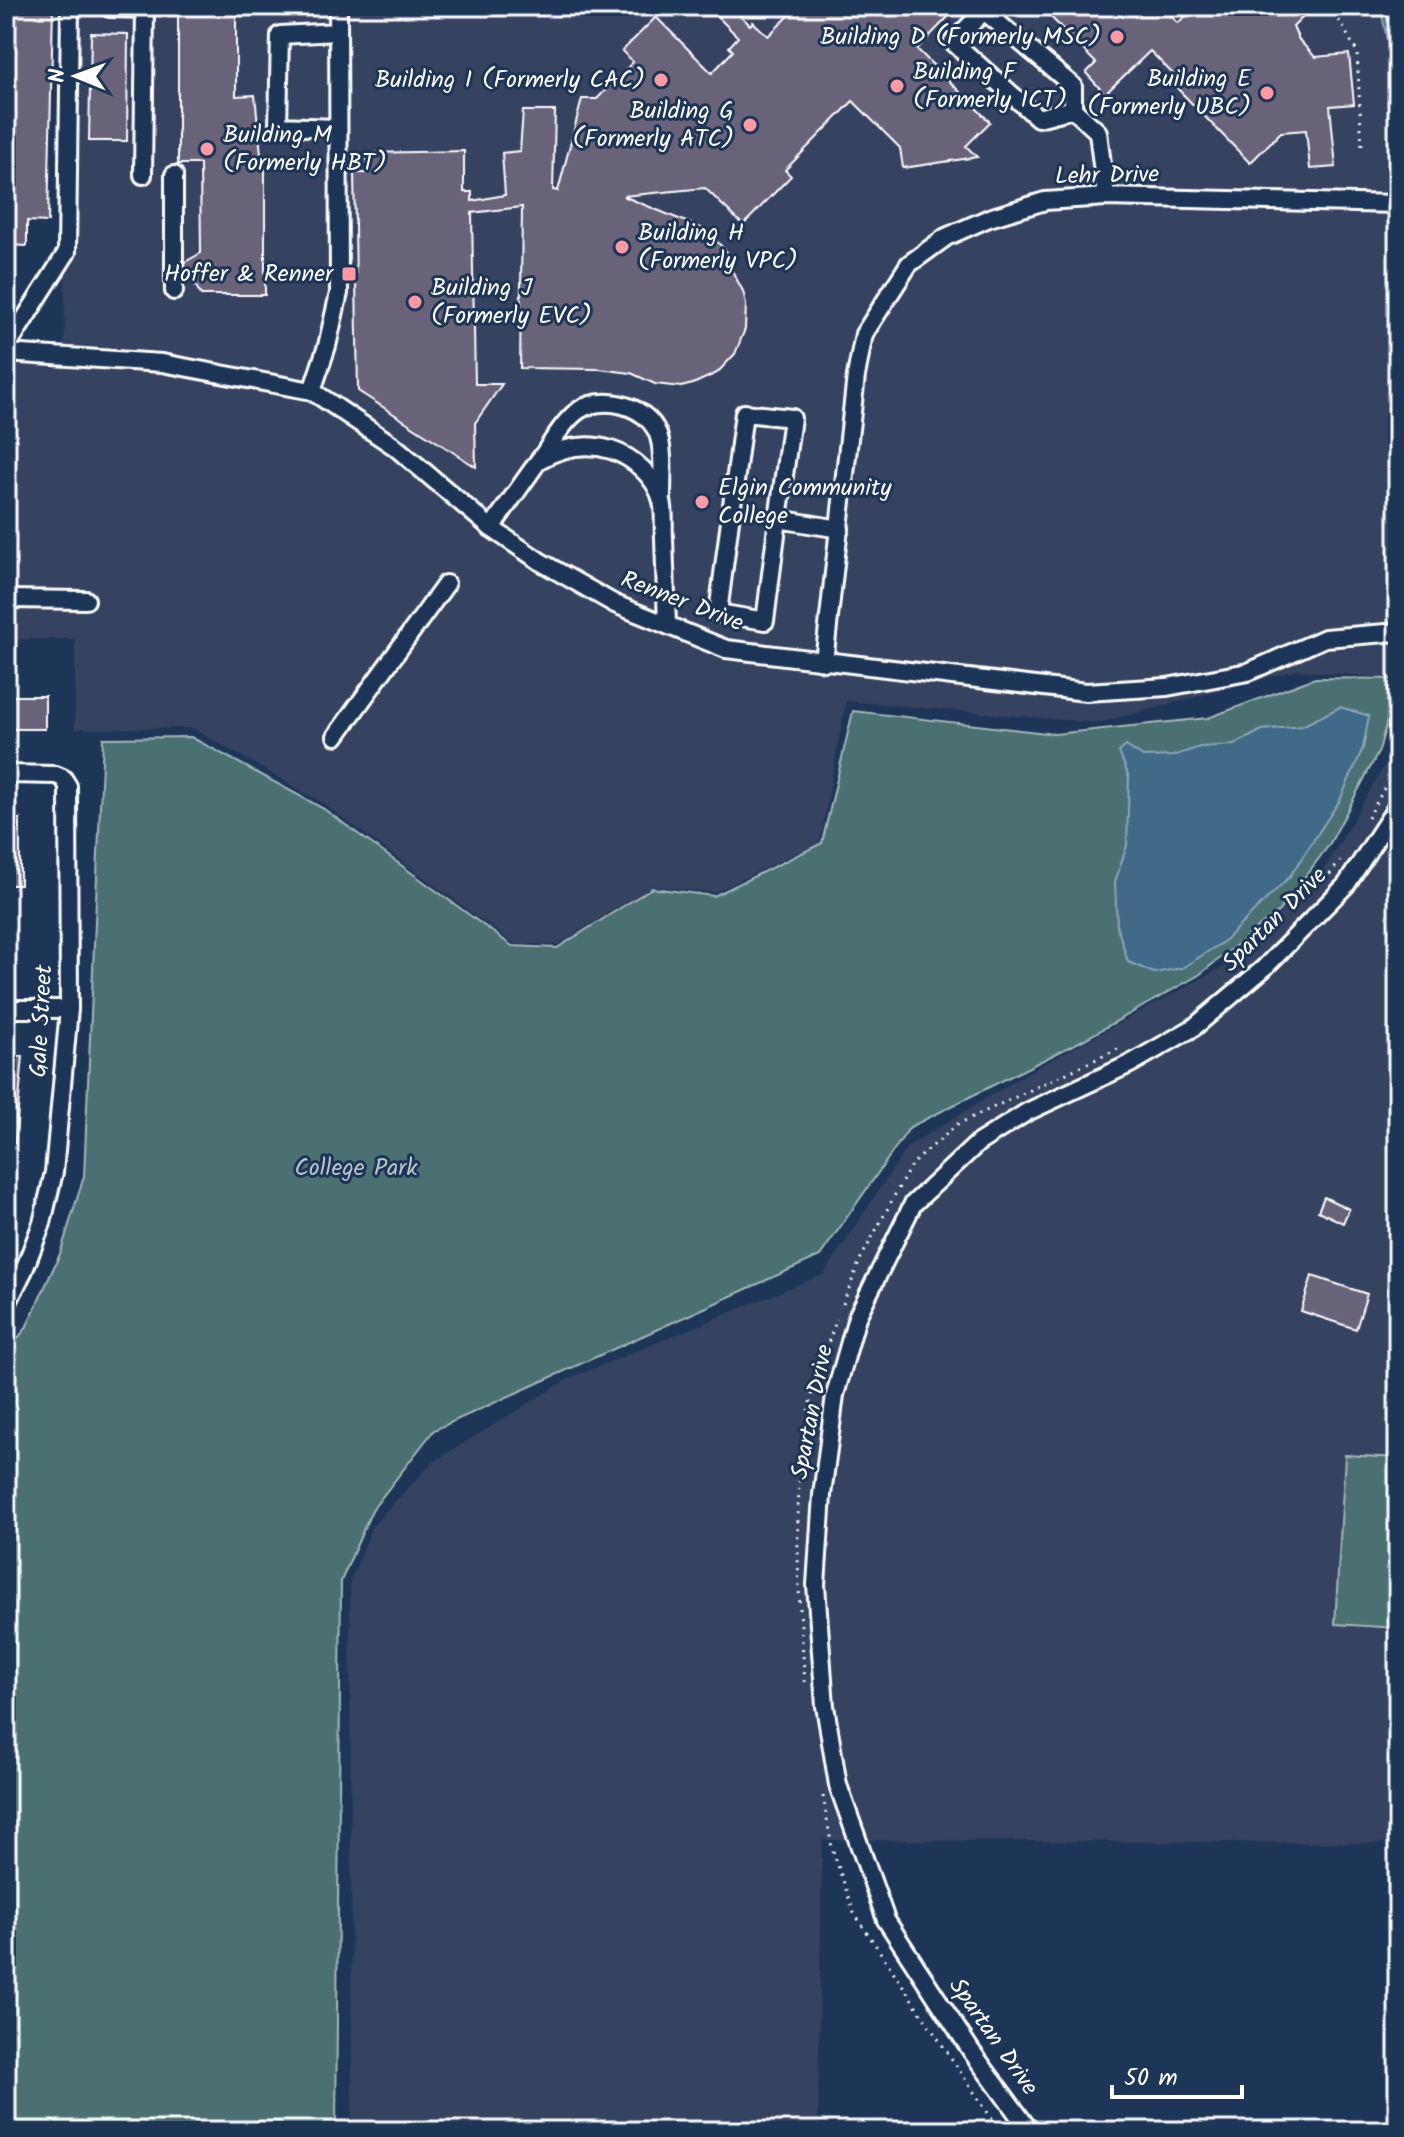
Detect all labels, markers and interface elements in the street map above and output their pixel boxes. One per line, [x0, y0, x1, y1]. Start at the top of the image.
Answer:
place label: Building D (Formerly MSC) [820, 18, 1101, 57]
marker: Building D (Formerly MSC) [1108, 28, 1126, 46]
north arrow [36, 36, 116, 116]
place label: Building F (Formerly ICT) [913, 53, 1067, 120]
place label: Building E (Formerly UBC) [1087, 60, 1252, 127]
place label: Building I (Formerly CAC) [375, 61, 645, 100]
text: N [41, 68, 76, 83]
marker: Building I (Formerly CAC) [652, 71, 670, 89]
marker: Building F (Formerly ICT) [888, 77, 906, 95]
marker: Building E (Formerly UBC) [1258, 84, 1276, 102]
place label: Building G (Formerly ATC) [572, 92, 734, 159]
place label: Building M (Formerly HBT) [223, 116, 387, 183]
marker: Building G (Formerly ATC) [741, 116, 759, 134]
marker: Building M (Formerly HBT) [198, 140, 216, 158]
street label: Lehr Drive [1054, 156, 1160, 196]
place label: Building H (Formerly VPC) [638, 214, 798, 281]
marker: Building H (Formerly VPC) [613, 238, 631, 256]
place label: Hoffer & Renner [164, 255, 335, 294]
marker: Hoffer & Renner [340, 265, 358, 283]
place label: Building J (Formerly EVC) [431, 269, 592, 336]
marker: Building J (Formerly EVC) [406, 293, 424, 311]
place label: Elgin Community College [718, 469, 892, 536]
marker: Elgin Community College [693, 493, 711, 511]
street label: Renner Drive [615, 561, 749, 643]
street label: Spartan Drive [1213, 858, 1337, 982]
street label: Gale Street [20, 963, 64, 1078]
park label: College Park [294, 1149, 418, 1188]
street label: Spartan Drive [781, 1341, 845, 1483]
street label: Spartan Drive [938, 1970, 1048, 2104]
scale bar [1112, 2049, 1242, 2099]
text: 50 m [1124, 2059, 1178, 2098]

